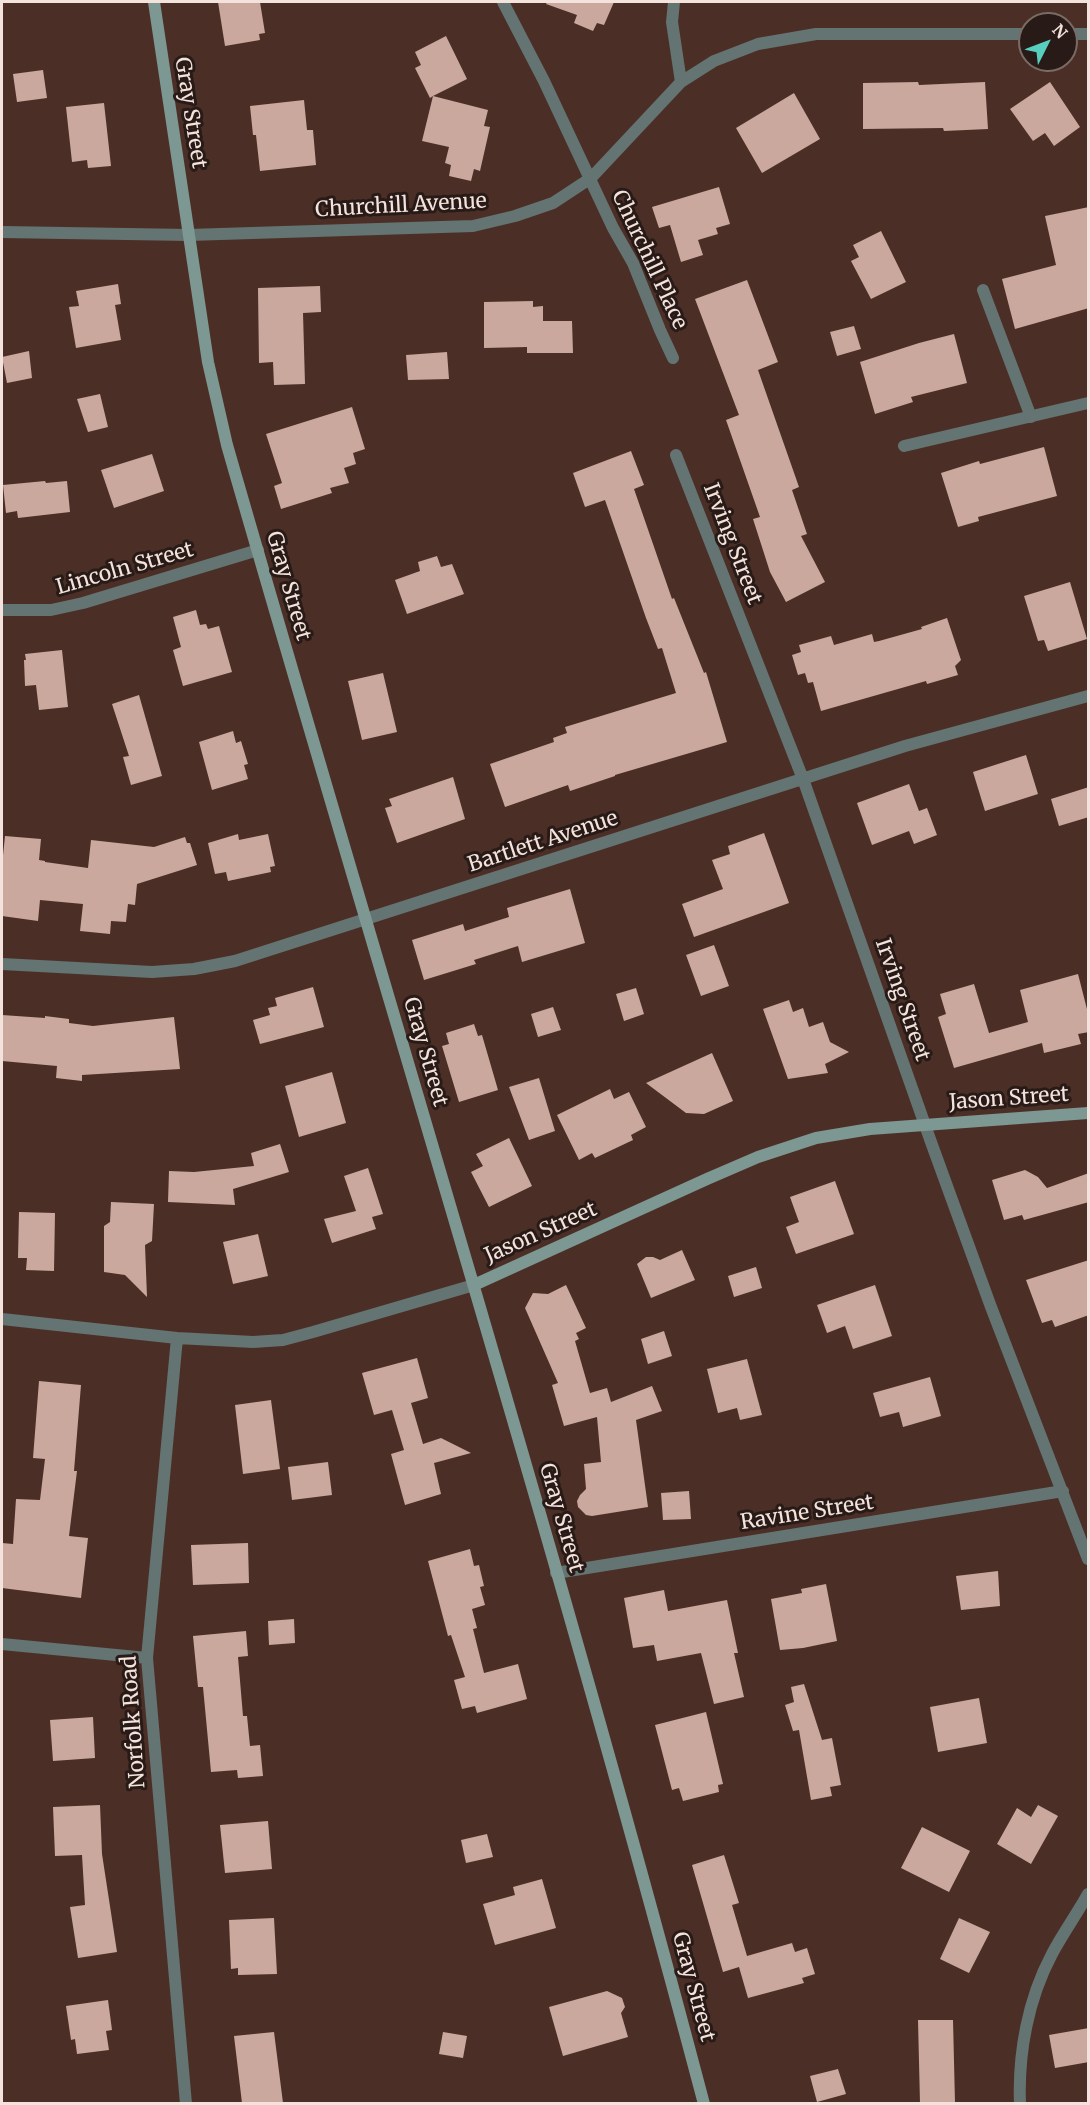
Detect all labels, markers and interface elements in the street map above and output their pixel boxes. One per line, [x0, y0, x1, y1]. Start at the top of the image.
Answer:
north arrow [1018, 12, 1078, 72]
text: N [1048, 20, 1072, 43]
street label: Gray Street [169, 56, 211, 170]
street label: Churchill Place [606, 187, 692, 333]
street label: Churchill Avenue [315, 189, 487, 223]
street label: Irving Street [697, 480, 767, 608]
street label: Gray Street [260, 529, 316, 643]
street label: Lincoln Street [53, 537, 197, 601]
street label: Bartlett Avenue [465, 806, 621, 878]
street label: Irving Street [869, 936, 935, 1064]
street label: Gray Street [397, 995, 453, 1109]
street label: Jason Street [948, 1082, 1070, 1116]
street label: Jason Street [481, 1197, 601, 1269]
street label: Gray Street [533, 1461, 589, 1575]
street label: Ravine Street [739, 1490, 875, 1536]
street label: Norfolk Road [117, 1655, 151, 1789]
street label: Gray Street [666, 1930, 720, 2044]

